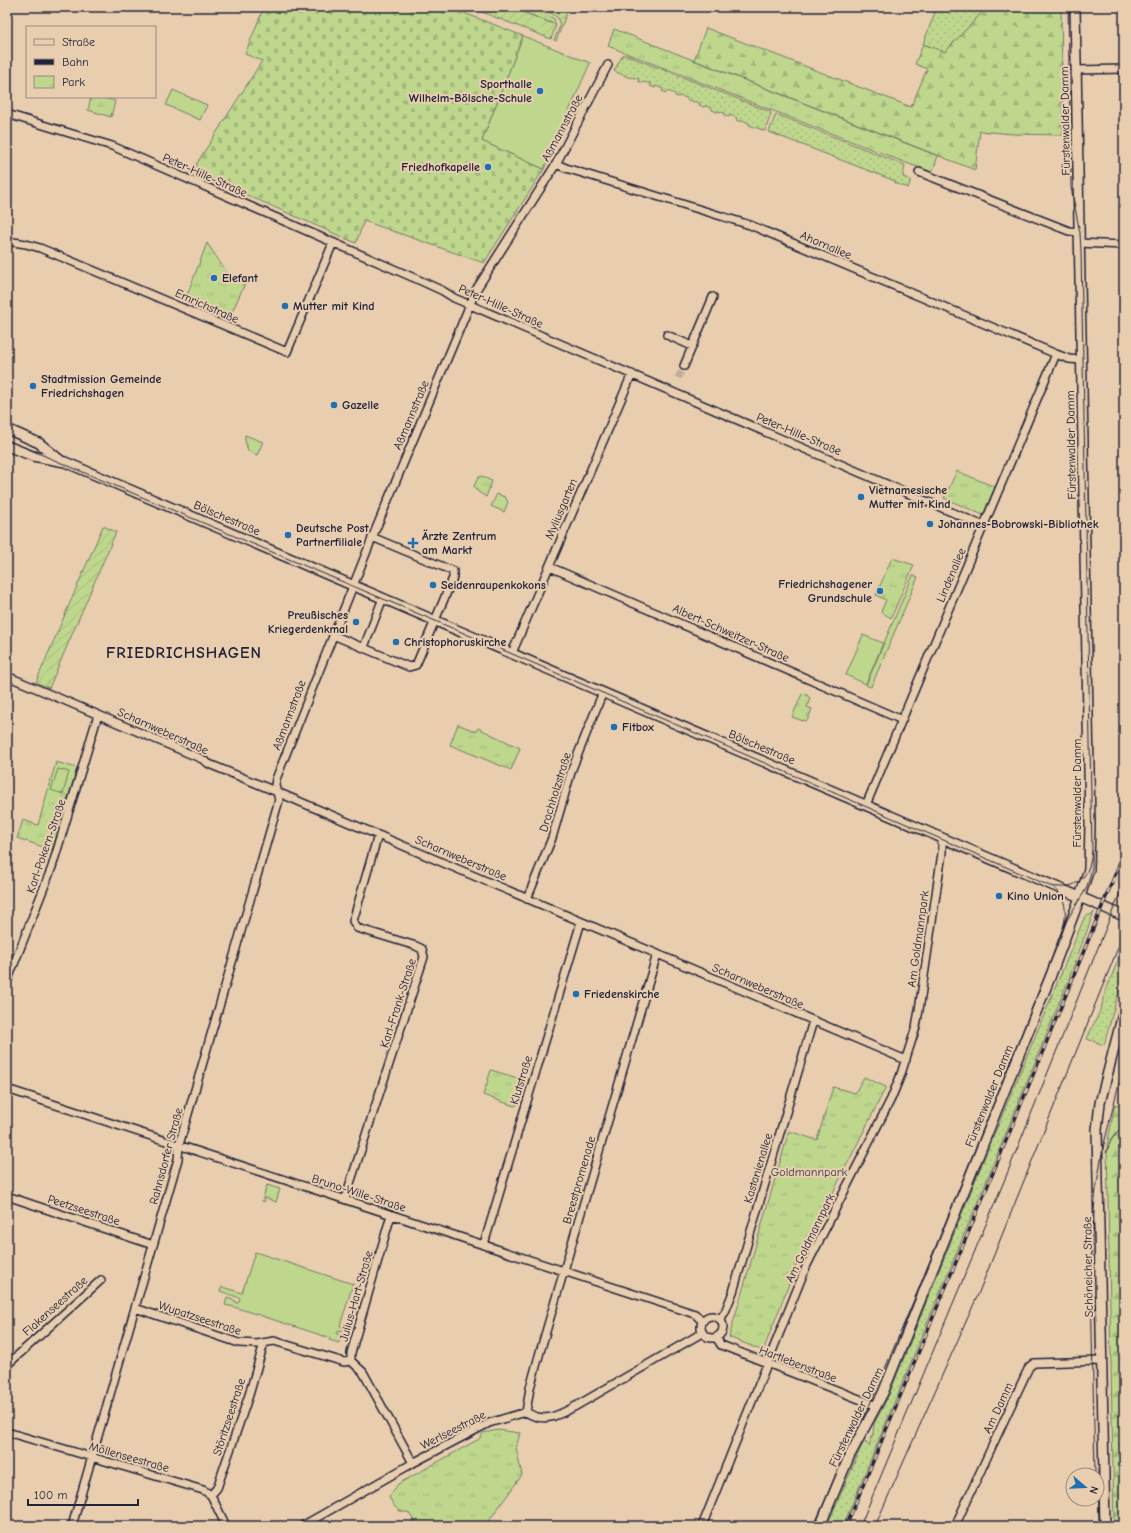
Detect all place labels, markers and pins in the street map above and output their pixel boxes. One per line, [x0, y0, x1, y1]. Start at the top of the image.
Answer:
place label: Sporthalle Wilhelm-Bölsche-Schule [409, 77, 532, 105]
marker: Sporthalle Wilhelm-Bölsche-Schule [535, 86, 545, 96]
place label: Friedhofkapelle [401, 160, 480, 174]
marker: Friedhofkapelle [483, 162, 493, 172]
place label: Elefant [222, 271, 259, 285]
marker: Elefant [209, 273, 219, 283]
place label: Mutter mit Kind [293, 299, 375, 313]
marker: Mutter mit Kind [280, 301, 290, 311]
place label: Stadtmission Gemeinde Friedrichshagen [41, 372, 162, 400]
marker: Stadtmission Gemeinde Friedrichshagen [28, 381, 38, 391]
place label: Gazelle [342, 398, 379, 412]
marker: Gazelle [329, 400, 339, 410]
place label: Vietnamesische Mutter mit Kind [869, 483, 951, 511]
marker: Vietnamesische Mutter mit Kind [856, 492, 866, 502]
place label: Johannes-Bobrowski-Bibliothek [938, 517, 1099, 531]
marker: Johannes-Bobrowski-Bibliothek [925, 519, 935, 529]
place label: Deutsche Post Partnerfiliale [296, 521, 370, 549]
place label: Ärzte Zentrum am Markt [422, 529, 496, 557]
marker: Deutsche Post Partnerfiliale [283, 530, 293, 540]
marker: Ärzte Zentrum am Markt [407, 537, 419, 549]
place label: Friedrichshagener Grundschule [778, 577, 872, 605]
place label: Seidenraupenkokons [441, 578, 546, 592]
marker: Seidenraupenkokons [428, 580, 438, 590]
marker: Friedrichshagener Grundschule [875, 586, 885, 596]
place label: Preußisches Kriegerdenkmal [268, 608, 348, 636]
marker: Preußisches Kriegerdenkmal [351, 617, 361, 627]
place label: Christophoruskirche [404, 635, 506, 649]
marker: Christophoruskirche [391, 637, 401, 647]
place label: Fitbox [622, 720, 654, 734]
marker: Fitbox [609, 722, 619, 732]
place label: Kino Union [1007, 889, 1064, 903]
marker: Kino Union [994, 891, 1004, 901]
place label: Friedenskirche [584, 987, 660, 1001]
marker: Friedenskirche [571, 989, 581, 999]

